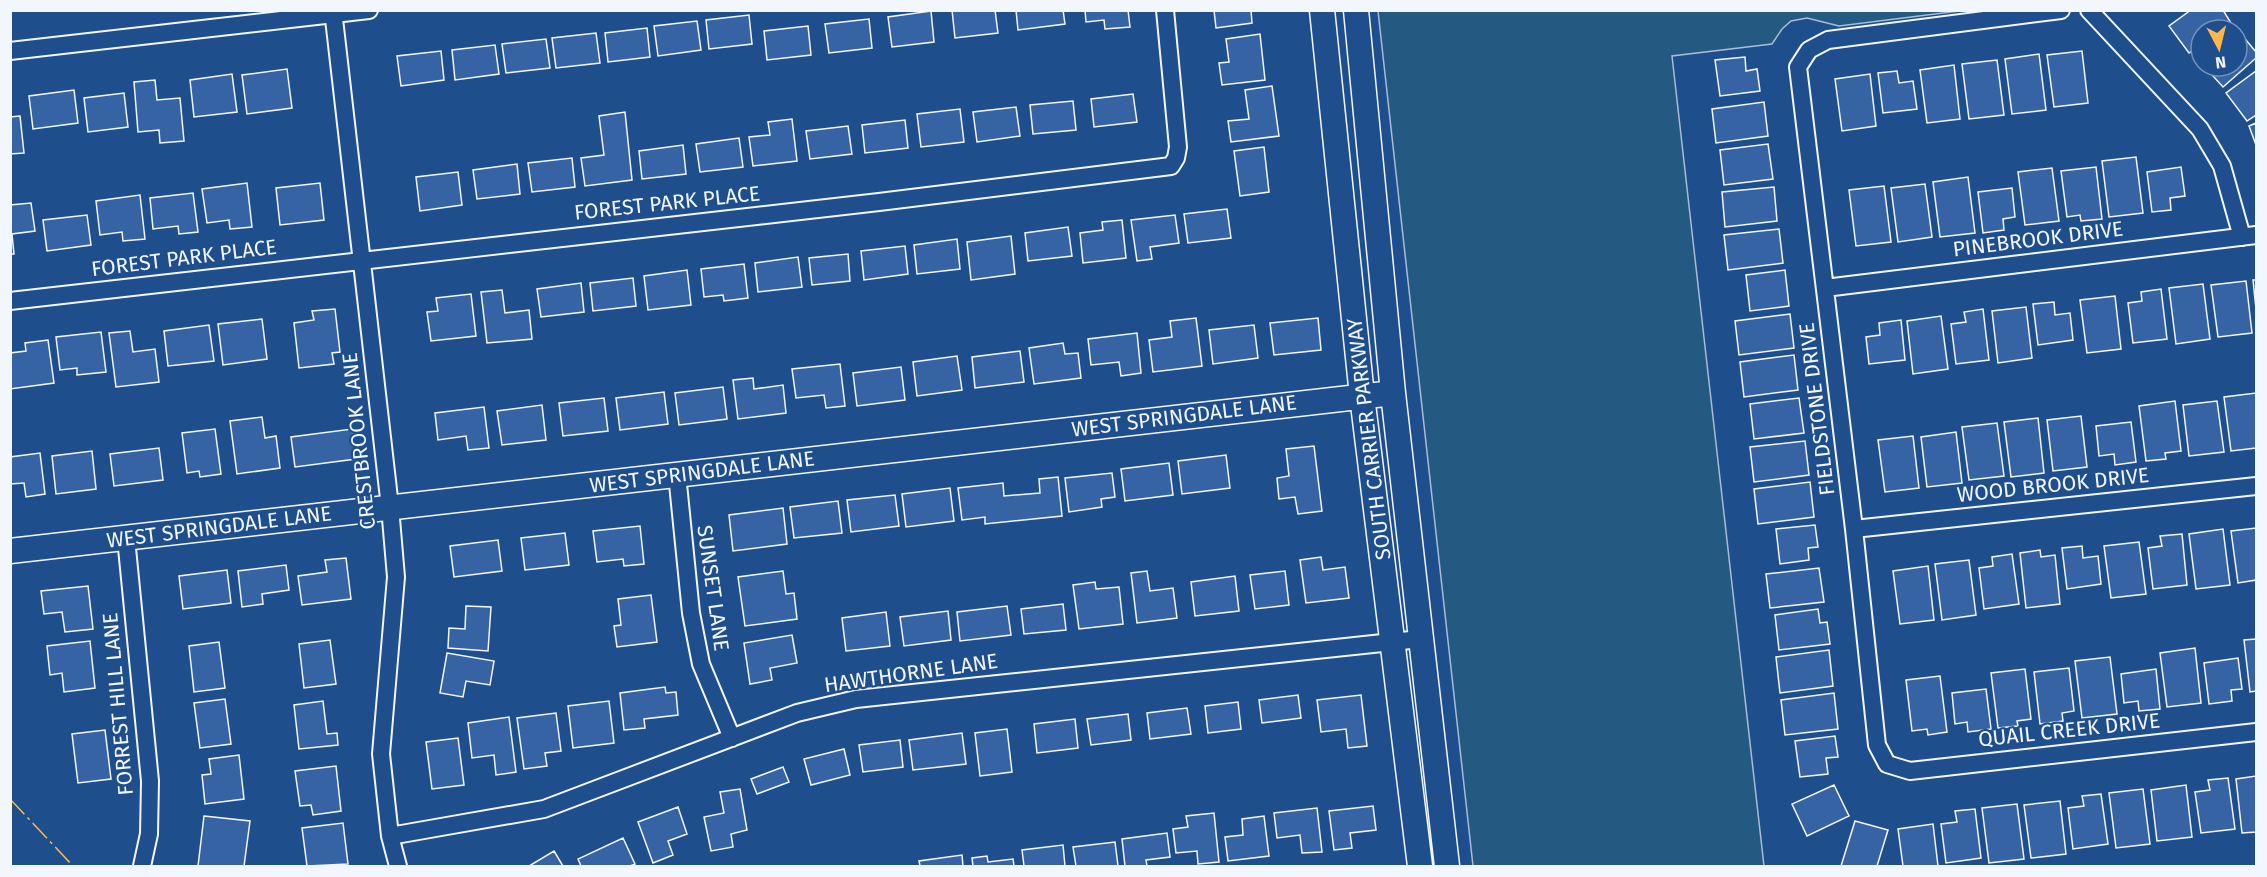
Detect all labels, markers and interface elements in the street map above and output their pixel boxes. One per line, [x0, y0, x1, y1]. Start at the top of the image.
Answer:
north arrow [2189, 18, 2249, 78]
text: N [2214, 52, 2227, 72]
street label: FOREST PARK PLACE [573, 180, 761, 226]
street label: PINEBROOK DRIVE [1951, 216, 2125, 262]
street label: FOREST PARK PLACE [90, 234, 278, 282]
street label: SOUTH CARRIER PARKWAY [1341, 316, 1397, 561]
street label: FIELDSTONE DRIVE [1794, 321, 1840, 497]
street label: CRESTBROOK LANE [337, 351, 381, 531]
street label: WEST SPRINGDALE LANE [1070, 389, 1298, 443]
street label: WEST SPRINGDALE LANE [588, 445, 816, 499]
street label: WOOD BROOK DRIVE [1956, 462, 2150, 508]
street label: WEST SPRINGDALE LANE [105, 500, 333, 554]
street label: SUNSET LANE [691, 523, 735, 653]
street label: FORREST HILL LANE [97, 612, 139, 796]
street label: HAWTHORNE LANE [822, 648, 1000, 698]
street label: QUAIL CREEK DRIVE [1977, 708, 2161, 752]

